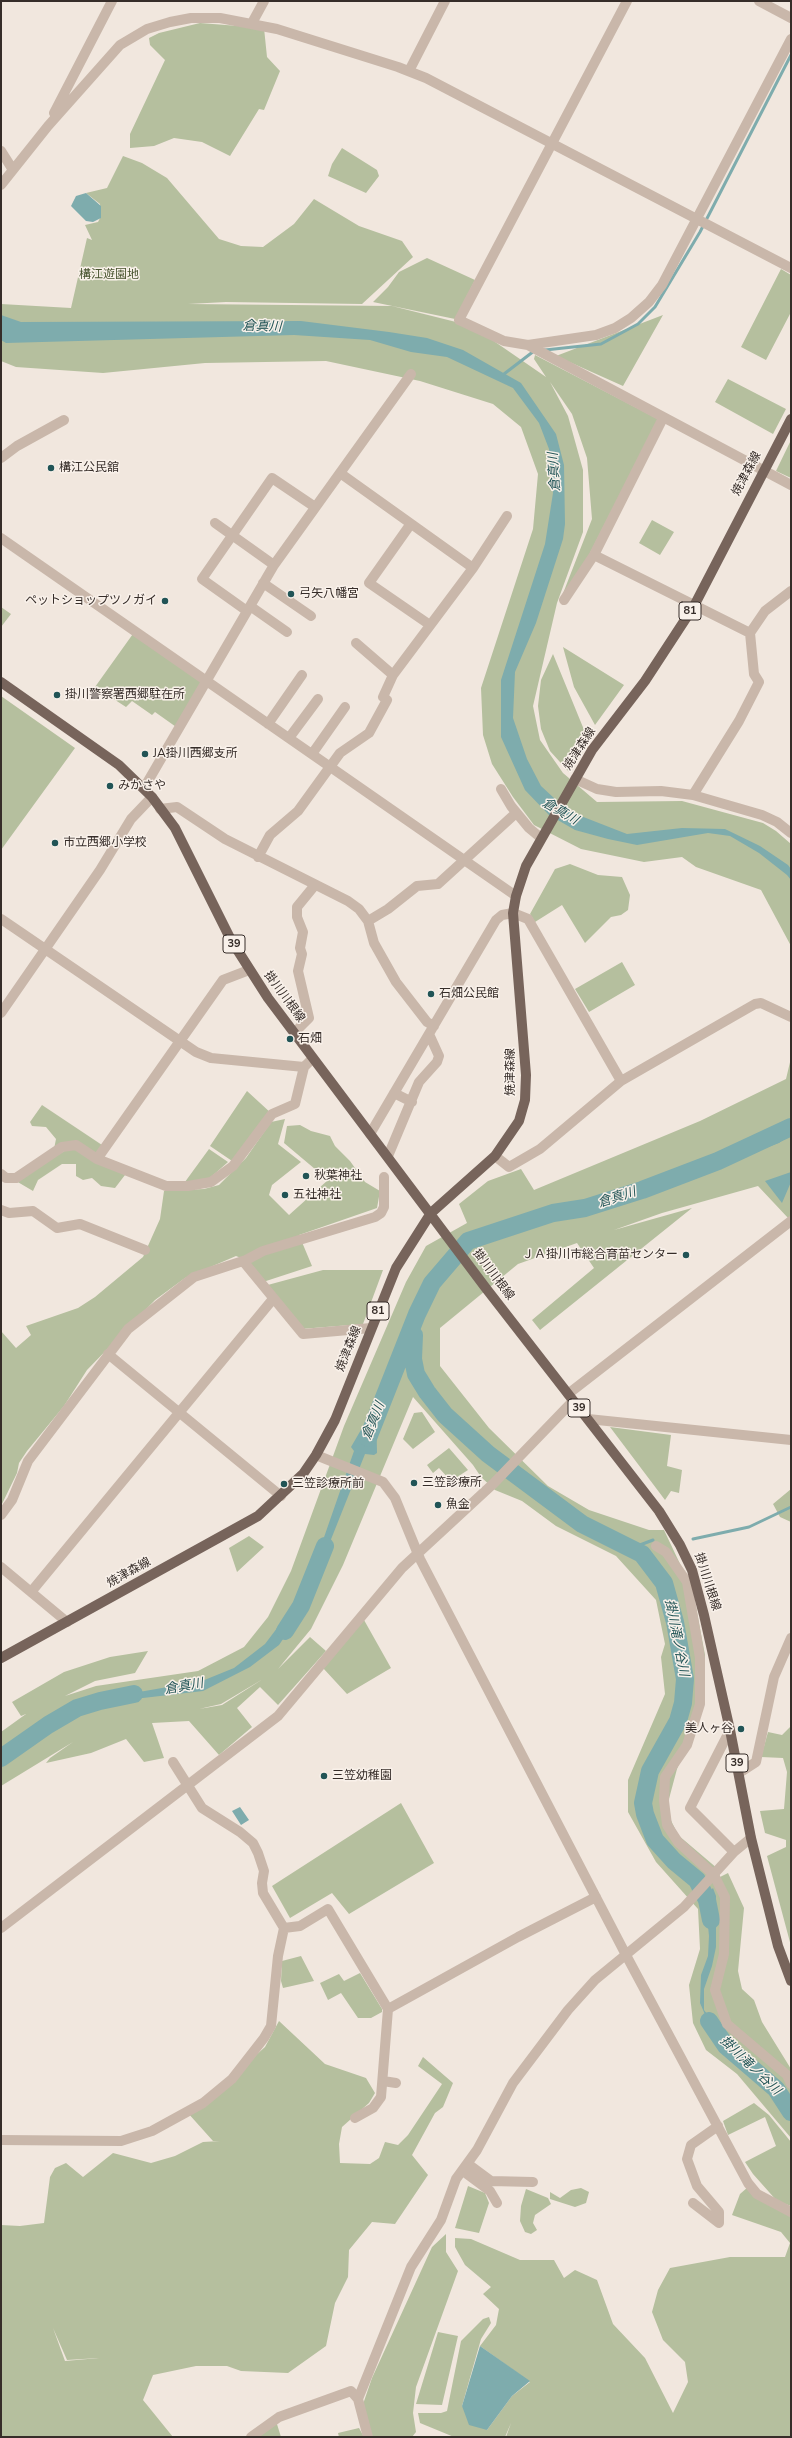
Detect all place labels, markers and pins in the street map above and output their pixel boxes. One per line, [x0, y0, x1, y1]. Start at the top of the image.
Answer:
place label: 構江公民舘 [59, 461, 119, 475]
marker: 構江公民舘 [46, 463, 56, 473]
place label: 弓矢八幡宮 [299, 587, 359, 601]
marker: 弓矢八幡宮 [286, 589, 296, 599]
place label: ペットショップツノガイ [25, 594, 157, 608]
marker: ペットショップツノガイ [160, 596, 170, 606]
place label: 掛川警察署西郷駐在所 [65, 688, 185, 702]
marker: 掛川警察署西郷駐在所 [52, 690, 62, 700]
place label: JA掛川西郷支所 [153, 747, 238, 761]
marker: JA掛川西郷支所 [140, 749, 150, 759]
place label: みかさや [118, 779, 166, 793]
marker: みかさや [105, 781, 115, 791]
place label: 市立西郷小学校 [63, 836, 147, 850]
marker: 市立西郷小学校 [50, 838, 60, 848]
place label: 石畑公民館 [439, 987, 499, 1001]
marker: 石畑公民館 [426, 989, 436, 999]
place label: 石畑 [298, 1032, 322, 1046]
marker: 石畑 [285, 1034, 295, 1044]
place label: 秋葉神社 [314, 1169, 362, 1183]
marker: 秋葉神社 [301, 1171, 311, 1181]
place label: 五社神社 [293, 1188, 341, 1202]
marker: 五社神社 [280, 1190, 290, 1200]
place label: ＪＡ掛川市総合育苗センター [522, 1248, 678, 1262]
marker: ＪＡ掛川市総合育苗センター [681, 1250, 691, 1260]
place label: 三笠診療所 [422, 1476, 482, 1490]
place label: 三笠診療所前 [292, 1477, 364, 1491]
marker: 三笠診療所 [409, 1478, 419, 1488]
marker: 三笠診療所前 [279, 1479, 289, 1489]
place label: 魚金 [446, 1498, 470, 1512]
marker: 魚金 [433, 1500, 443, 1510]
place label: 美人ヶ谷 [685, 1722, 733, 1736]
marker: 美人ヶ谷 [736, 1724, 746, 1734]
place label: 三笠幼稚園 [332, 1769, 392, 1783]
marker: 三笠幼稚園 [319, 1771, 329, 1781]

